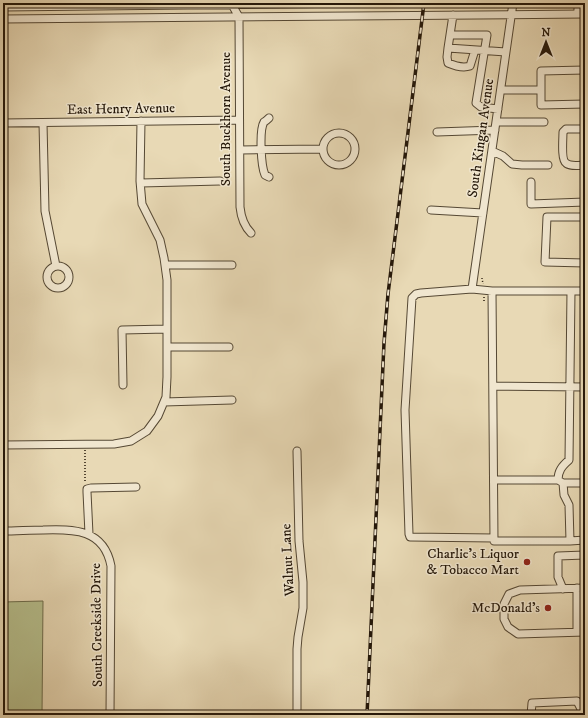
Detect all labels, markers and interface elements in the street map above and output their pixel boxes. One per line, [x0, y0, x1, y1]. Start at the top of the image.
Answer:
north arrow [526, 22, 566, 62]
text: N [541, 26, 551, 40]
street label: South Buckhorn Avenue [217, 52, 235, 186]
street label: South Kingan Avenue [464, 77, 498, 199]
street label: East Henry Avenue [67, 99, 175, 119]
street label: Walnut Lane [277, 523, 299, 598]
place label: Charlie's Liquor & Tobacco Mart [426, 545, 520, 579]
marker: Charlie's Liquor & Tobacco Mart [522, 557, 532, 567]
street label: South Creekside Drive [87, 563, 107, 687]
place label: McDonald's [472, 599, 540, 617]
marker: McDonald's [543, 603, 553, 613]

